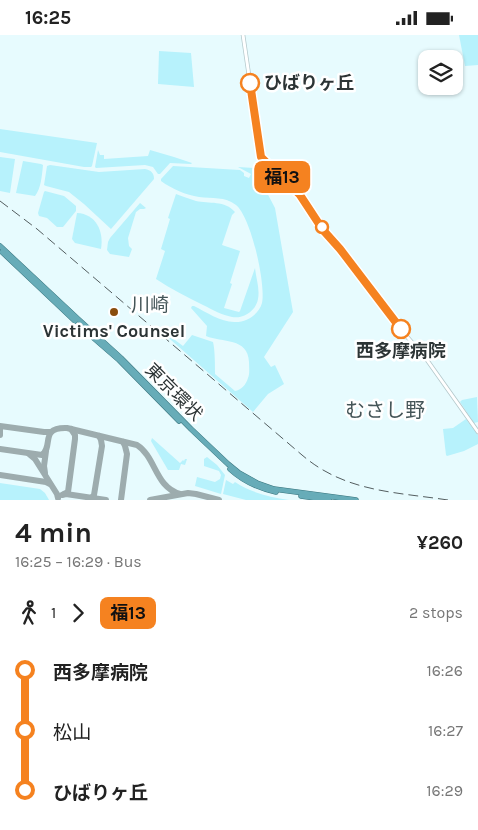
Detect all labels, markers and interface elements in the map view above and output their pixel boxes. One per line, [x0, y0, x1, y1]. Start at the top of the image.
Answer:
text: 16:25 [25, 7, 71, 29]
map controls [418, 50, 463, 95]
button: layers [418, 50, 463, 95]
place label: ひばりヶ丘 [264, 72, 354, 94]
marker: ひばりヶ丘 [240, 73, 260, 93]
line badge: 福13 [253, 161, 311, 193]
text: 福13 [264, 166, 300, 188]
unlabelled marker [315, 220, 329, 234]
district label: 川崎 [131, 294, 169, 316]
marker: Victims' Counsel [108, 306, 120, 318]
marker: 西多摩病院 [391, 319, 411, 339]
place label: Victims' Counsel [43, 320, 185, 342]
place label: 西多摩病院 [356, 340, 446, 362]
street label: 東京環状 [141, 359, 207, 425]
district label: むさし野 [345, 399, 425, 422]
text: 4 min [15, 516, 92, 549]
text: ¥260 [417, 532, 463, 554]
text: 16:25 – 16:29 · Bus [15, 552, 142, 571]
icon: walk [15, 599, 43, 627]
icon: forward [64, 599, 92, 627]
text: 福13 [110, 602, 146, 624]
text: 1 [51, 603, 56, 622]
text: 2 stops [409, 603, 463, 622]
text: 16:26 [426, 661, 463, 680]
text: 西多摩病院 [53, 662, 148, 684]
text: 16:27 [428, 721, 463, 740]
text: 松山 [53, 722, 91, 744]
text: 16:29 [426, 781, 463, 800]
text: ひばりヶ丘 [53, 782, 148, 804]

